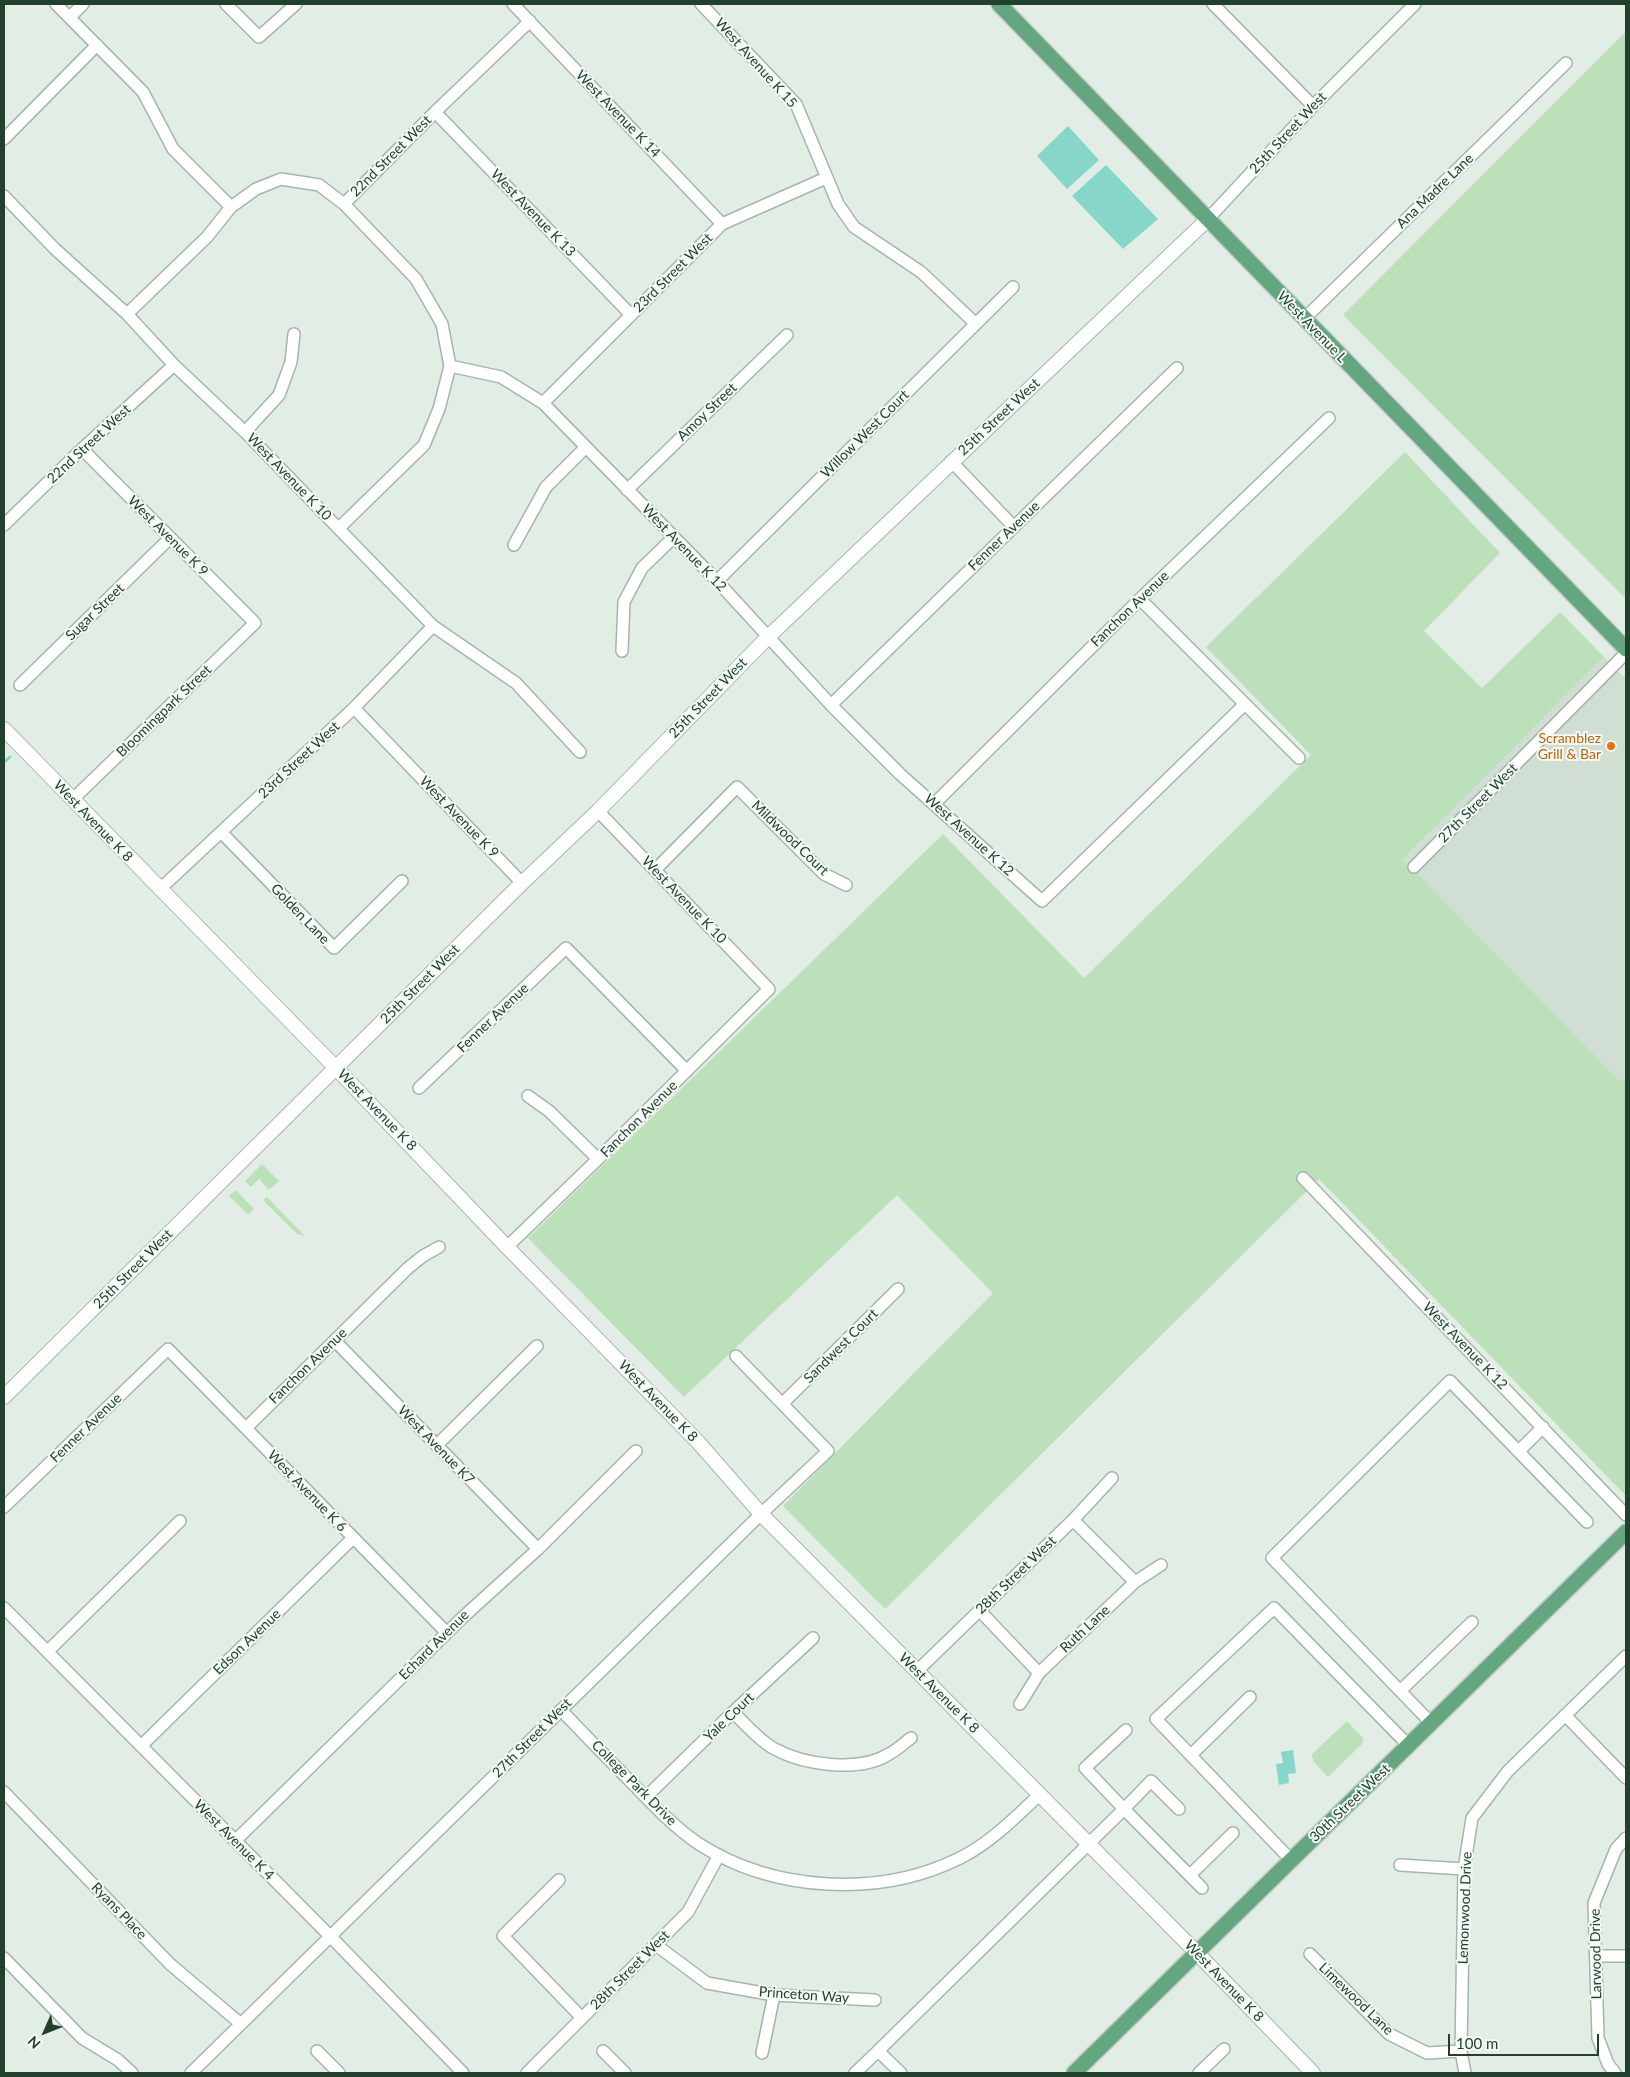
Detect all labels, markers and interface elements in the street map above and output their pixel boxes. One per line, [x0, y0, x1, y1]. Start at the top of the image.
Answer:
street label: West Avenue K 15 [711, 15, 801, 111]
street label: West Avenue K 14 [572, 67, 664, 161]
street label: 25th Street West [1246, 89, 1330, 177]
street label: 22nd Street West [347, 112, 435, 200]
street label: Ana Madre Lane [1393, 150, 1477, 232]
street label: West Avenue K 13 [487, 166, 579, 260]
street label: 23rd Street West [630, 230, 716, 316]
street label: West Avenue L [1274, 288, 1350, 366]
street label: 25th Street West [955, 375, 1043, 459]
street label: Amoy Street [674, 379, 740, 445]
street label: Willow West Court [817, 386, 913, 482]
street label: 22nd Street West [44, 401, 134, 487]
street label: West Avenue K 10 [243, 430, 335, 524]
street label: West Avenue K 9 [124, 492, 212, 580]
street label: Fenner Avenue [965, 498, 1043, 574]
street label: West Avenue K 12 [638, 501, 730, 595]
street label: Fanchon Avenue [1088, 568, 1172, 650]
street label: Sugar Street [62, 580, 128, 644]
street label: 25th Street West [665, 654, 751, 742]
street label: Bloomingpark Street [113, 661, 215, 761]
street label: 23rd Street West [255, 718, 343, 802]
place label: Scramblez Grill & Bar [1538, 730, 1601, 762]
marker: Scramblez Grill & Bar [1605, 740, 1617, 752]
street label: 27th Street West [1435, 760, 1521, 846]
street label: West Avenue K 9 [416, 773, 502, 861]
street label: West Avenue K 8 [50, 777, 136, 865]
street label: West Avenue K 12 [921, 790, 1017, 880]
street label: Mildwood Court [748, 797, 832, 879]
street label: West Avenue K 10 [638, 853, 730, 947]
street label: Golden Lane [267, 880, 333, 948]
street label: 25th Street West [377, 941, 463, 1027]
street label: Fenner Avenue [454, 980, 532, 1056]
street label: West Avenue K 8 [334, 1066, 420, 1154]
street label: Fanchon Avenue [597, 1077, 681, 1161]
street label: 25th Street West [90, 1226, 176, 1312]
street label: West Avenue K 12 [1419, 1299, 1511, 1393]
street label: Sandwest Court [800, 1305, 882, 1387]
street label: Fanchon Avenue [266, 1325, 350, 1407]
street label: West Avenue K 8 [615, 1357, 701, 1445]
street label: Fenner Avenue [47, 1390, 125, 1466]
street label: West Avenue K7 [394, 1402, 478, 1488]
street label: West Avenue K 6 [264, 1447, 350, 1535]
street label: 28th Street West [972, 1532, 1060, 1618]
street label: Ruth Lane [1057, 1602, 1113, 1656]
street label: Edson Avenue [210, 1606, 284, 1678]
street label: Echard Avenue [396, 1607, 472, 1683]
street label: West Avenue K 8 [895, 1649, 983, 1737]
street label: Yale Court [700, 1689, 758, 1745]
street label: 27th Street West [489, 1695, 575, 1781]
street label: College Park Drive [588, 1737, 680, 1829]
street label: 30th Street West [1306, 1760, 1394, 1846]
street label: West Avenue K 4 [190, 1796, 278, 1884]
street label: Lemonwood Drive [1455, 1851, 1475, 1965]
street label: Ryans Place [88, 1879, 150, 1943]
street label: Larwood Drive [1587, 1908, 1605, 2000]
street label: 28th Street West [587, 1927, 673, 2013]
street label: West Avenue K 8 [1181, 1937, 1267, 2025]
street label: Limewood Lane [1315, 1959, 1397, 2039]
street label: Princeton Way [758, 1983, 850, 2007]
north arrow [20, 2007, 70, 2057]
scale bar [1450, 2024, 1601, 2056]
text: N [24, 2033, 44, 2053]
text: 100 m [1456, 2034, 1498, 2052]

